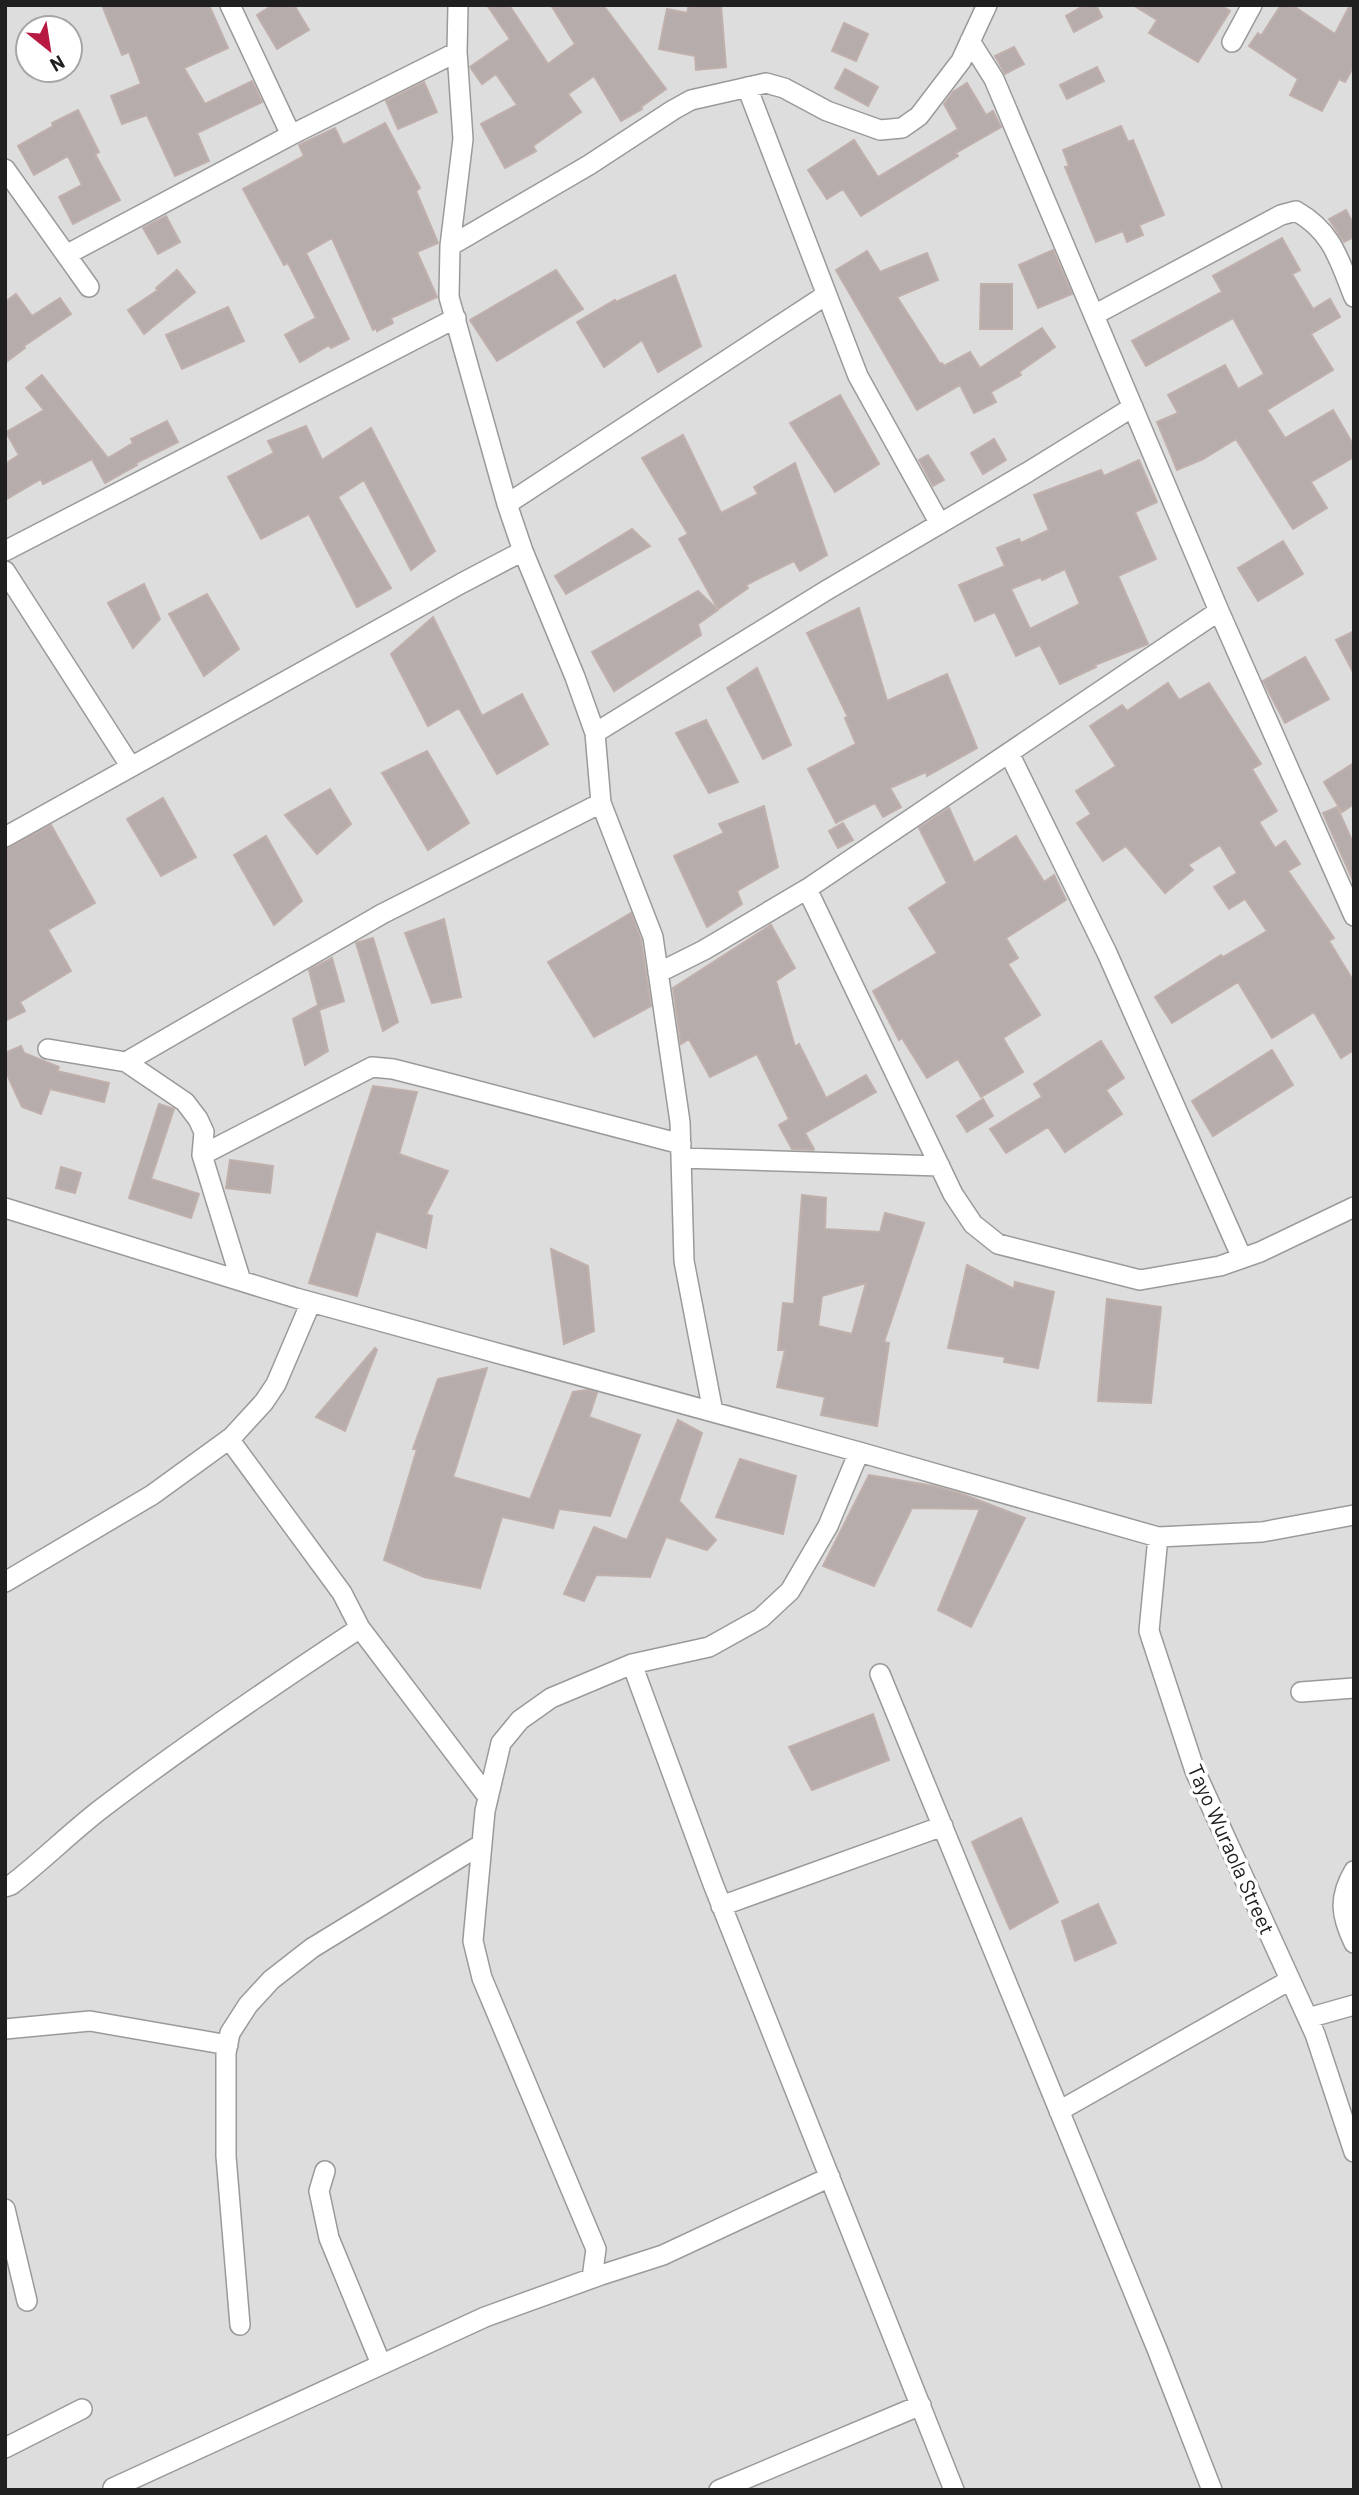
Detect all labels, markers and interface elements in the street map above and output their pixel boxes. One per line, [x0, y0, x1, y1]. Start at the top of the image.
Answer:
north arrow [14, 14, 84, 84]
text: N [47, 51, 69, 77]
street label: Tayo Wuraola Street [1183, 1760, 1281, 1938]

